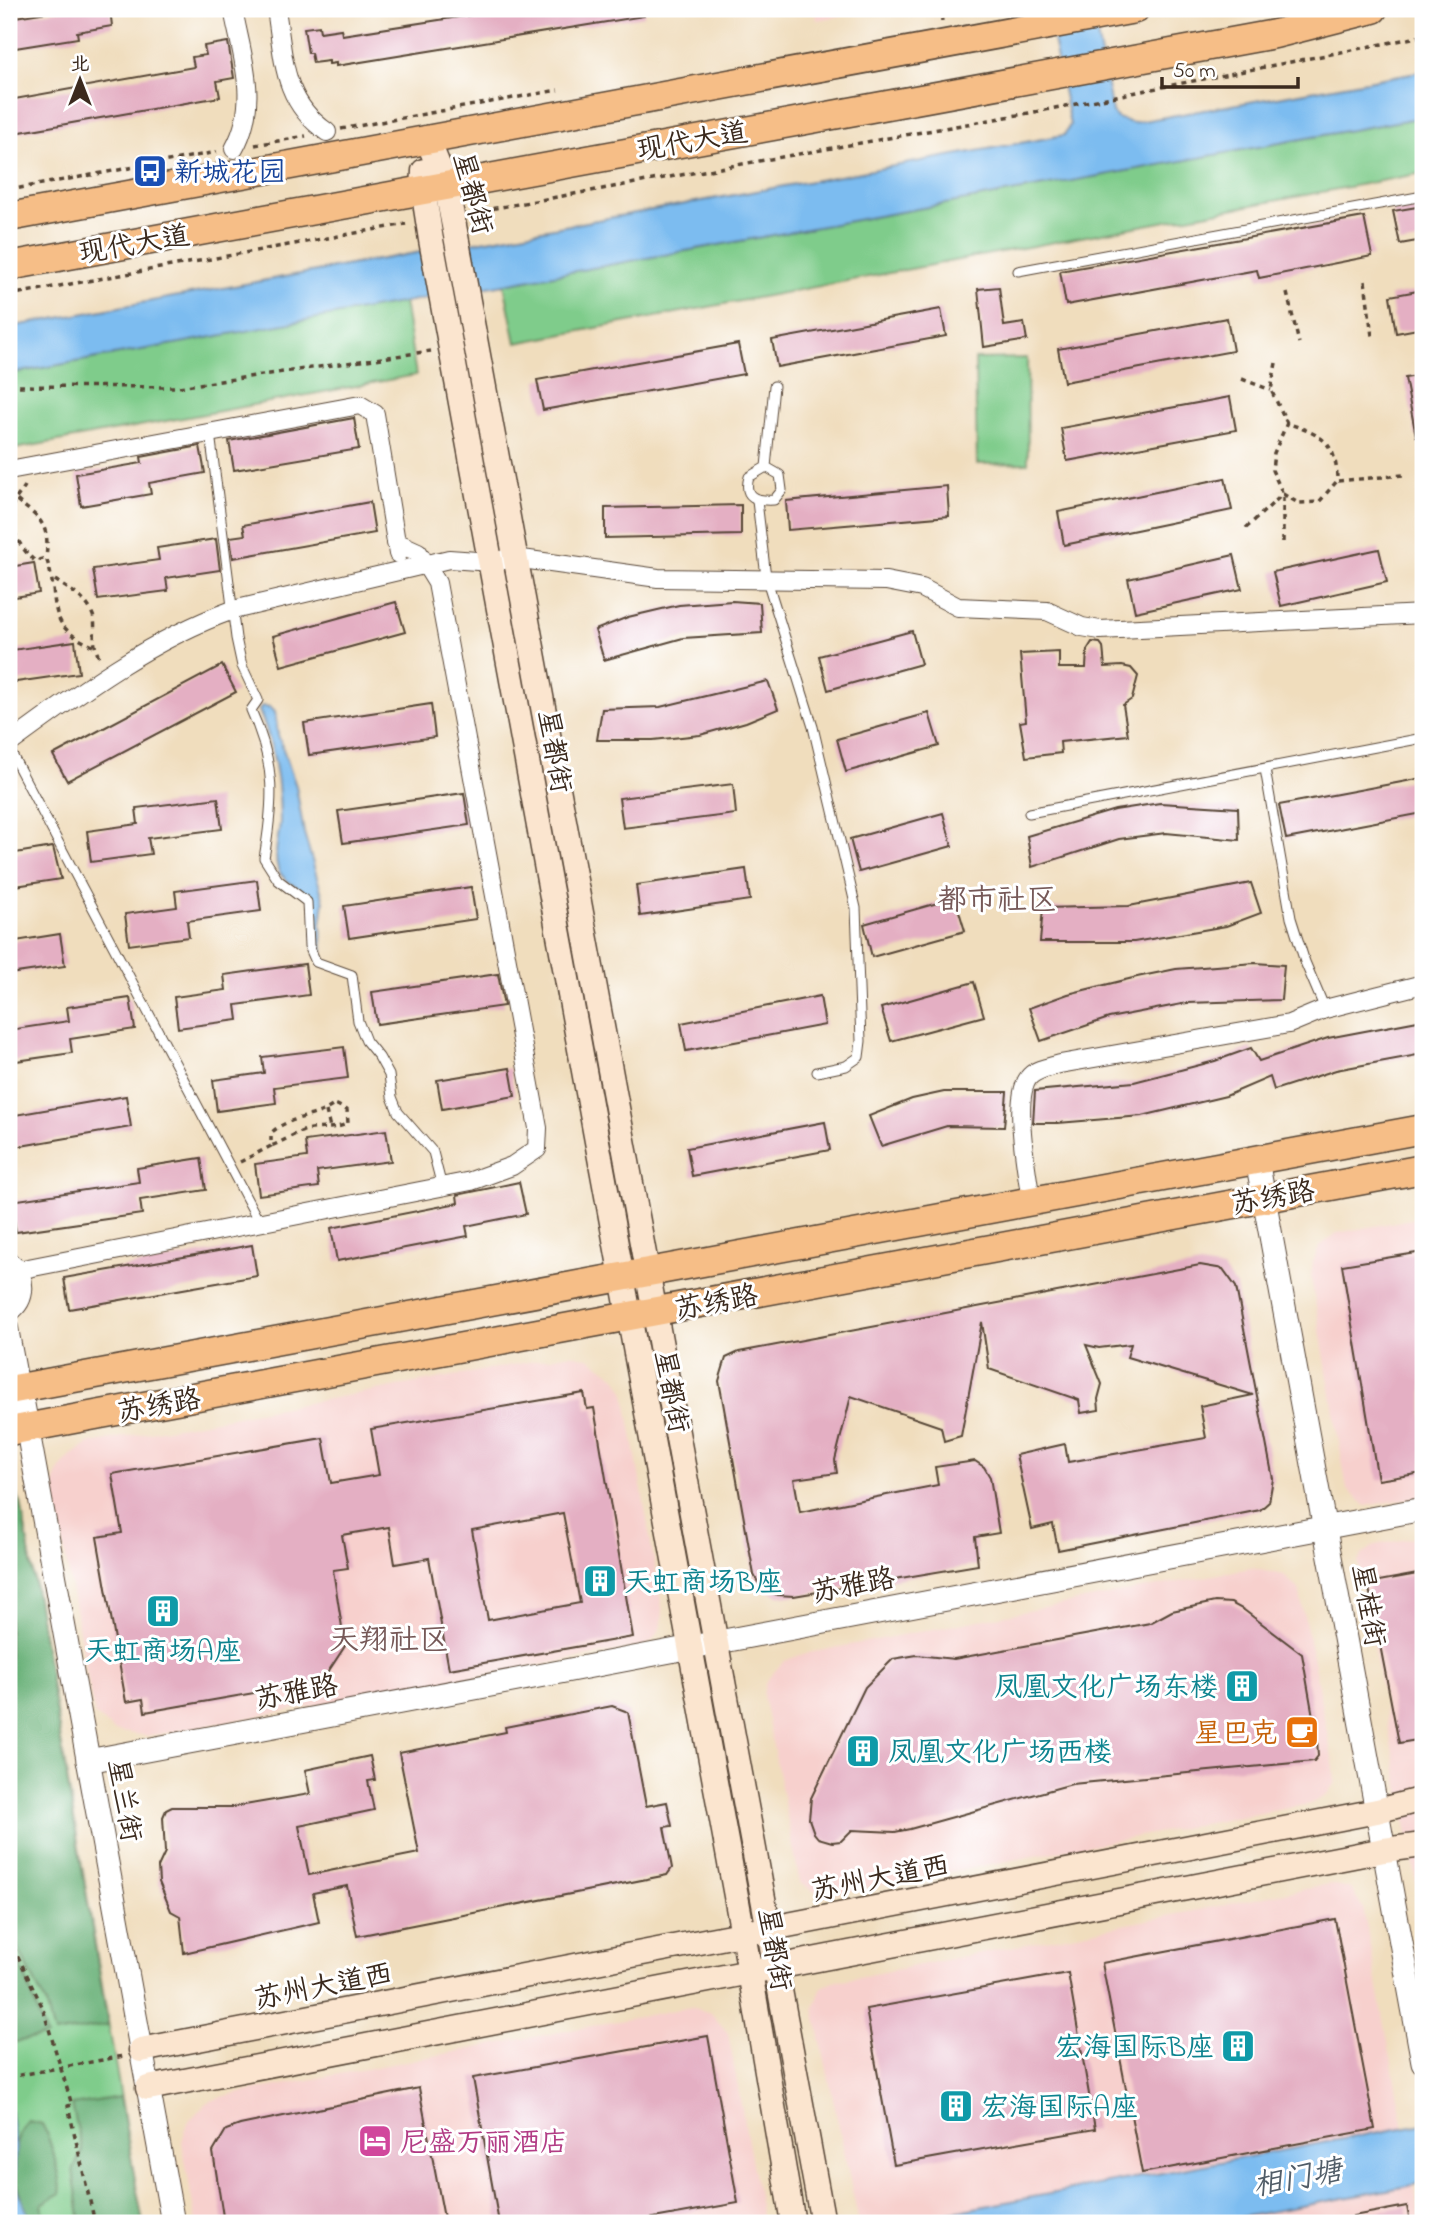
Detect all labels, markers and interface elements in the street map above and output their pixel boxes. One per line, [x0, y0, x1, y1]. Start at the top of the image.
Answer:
north arrow [46, 46, 116, 116]
scale bar [1162, 46, 1299, 90]
text: 北 [70, 52, 90, 79]
text: 50 m [1173, 57, 1216, 87]
street label: 现代大道 [634, 114, 751, 173]
street label: 星都街 [440, 148, 501, 240]
bus stop icon: 新城花园 [131, 152, 169, 190]
place label: 新城花园 [174, 154, 286, 195]
street label: 现代大道 [76, 217, 193, 276]
street label: 星都街 [525, 707, 580, 797]
district label: 都市社区 [937, 880, 1057, 924]
street label: 苏绣路 [1229, 1172, 1319, 1227]
street label: 苏绣路 [672, 1276, 762, 1333]
street label: 星都街 [641, 1347, 698, 1437]
street label: 苏绣路 [115, 1380, 205, 1435]
street label: 苏雅路 [809, 1559, 899, 1616]
street label: 星桂街 [1339, 1561, 1394, 1651]
building icon: 天虹商场B座 [581, 1562, 619, 1600]
place label: 天虹商场B座 [624, 1564, 783, 1605]
building icon: 天虹商场A座 [144, 1592, 182, 1630]
district label: 天翔社区 [329, 1620, 449, 1664]
place label: 天虹商场A座 [84, 1633, 242, 1674]
street label: 苏雅路 [252, 1666, 342, 1723]
building icon: 凤凰文化广场东楼 [1223, 1667, 1261, 1705]
place label: 凤凰文化广场东楼 [994, 1669, 1218, 1710]
cafe icon: 星巴克 [1283, 1713, 1321, 1751]
place label: 星巴克 [1194, 1715, 1278, 1756]
building icon: 凤凰文化广场西楼 [844, 1732, 882, 1770]
place label: 凤凰文化广场西楼 [888, 1734, 1112, 1775]
street label: 星兰街 [95, 1756, 150, 1846]
street label: 苏州大道西 [808, 1847, 953, 1914]
street label: 星都街 [745, 1905, 800, 1995]
street label: 苏州大道西 [251, 1955, 396, 2022]
building icon: 宏海国际B座 [1219, 2027, 1257, 2065]
place label: 宏海国际B座 [1055, 2029, 1214, 2070]
building icon: 宏海国际A座 [937, 2087, 975, 2125]
place label: 宏海国际A座 [981, 2089, 1138, 2130]
hotel icon: 尼盛万丽酒店 [356, 2122, 394, 2160]
place label: 尼盛万丽酒店 [400, 2124, 568, 2165]
water label: 相门塘 [1249, 2150, 1349, 2209]

